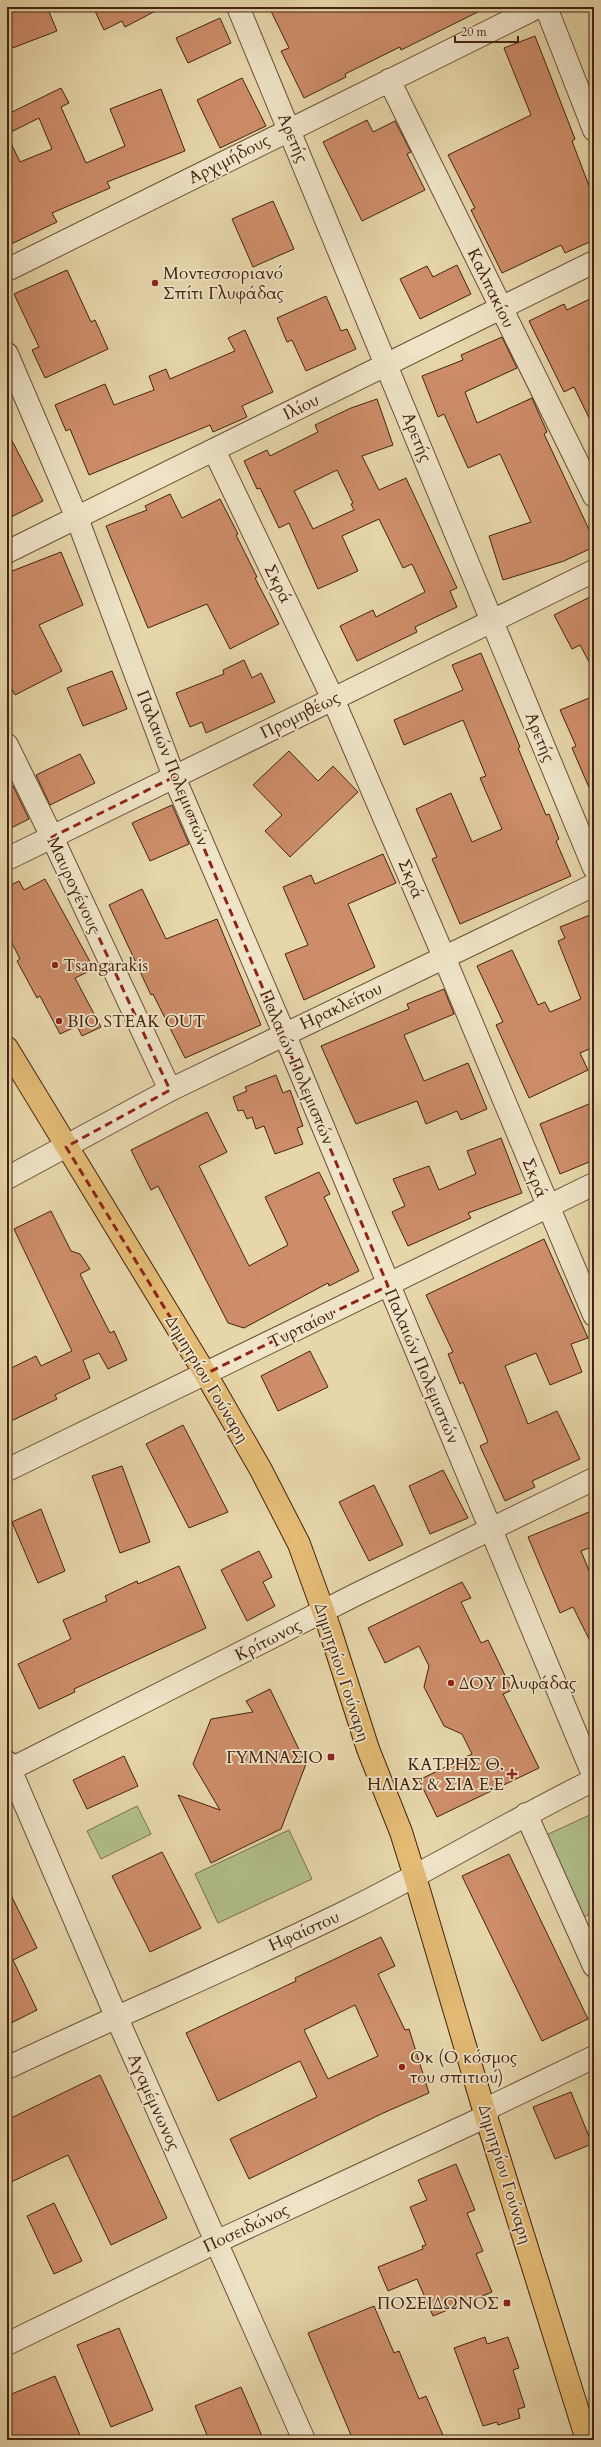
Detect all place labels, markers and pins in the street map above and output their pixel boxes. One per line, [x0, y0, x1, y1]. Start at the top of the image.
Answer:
place label: Μοντεσσοριανό Σπίτι Γλυφάδας [163, 262, 284, 305]
marker: Μοντεσσοριανό Σπίτι Γλυφάδας [150, 278, 160, 288]
place label: Tsangarakis [63, 954, 148, 977]
marker: Tsangarakis [50, 960, 60, 970]
place label: BIO STEAK OUT [67, 1010, 205, 1033]
marker: BIO STEAK OUT [54, 1016, 64, 1026]
place label: ΔΟΥ Γλυφάδας [459, 1672, 576, 1695]
marker: ΔΟΥ Γλυφάδας [446, 1678, 456, 1688]
place label: ΓΥΜΝΑΣΙΟ [226, 1746, 323, 1769]
marker: ΓΥΜΝΑΣΙΟ [326, 1752, 336, 1762]
place label: ΚΑΤΡΗΣ Θ. ΗΛΙΑΣ & ΣΙΑ Ε.Ε [367, 1753, 504, 1796]
marker: ΚΑΤΡΗΣ Θ. ΗΛΙΑΣ & ΣΙΑ Ε.Ε [507, 1769, 517, 1779]
place label: Οκ (Ο κόσμος του σπιτιού) [410, 2046, 517, 2089]
marker: Οκ (Ο κόσμος του σπιτιού) [397, 2062, 407, 2072]
place label: ΠΟΣΕΙΔΩΝΟΣ [377, 2292, 499, 2315]
marker: ΠΟΣΕΙΔΩΝΟΣ [502, 2298, 512, 2308]

